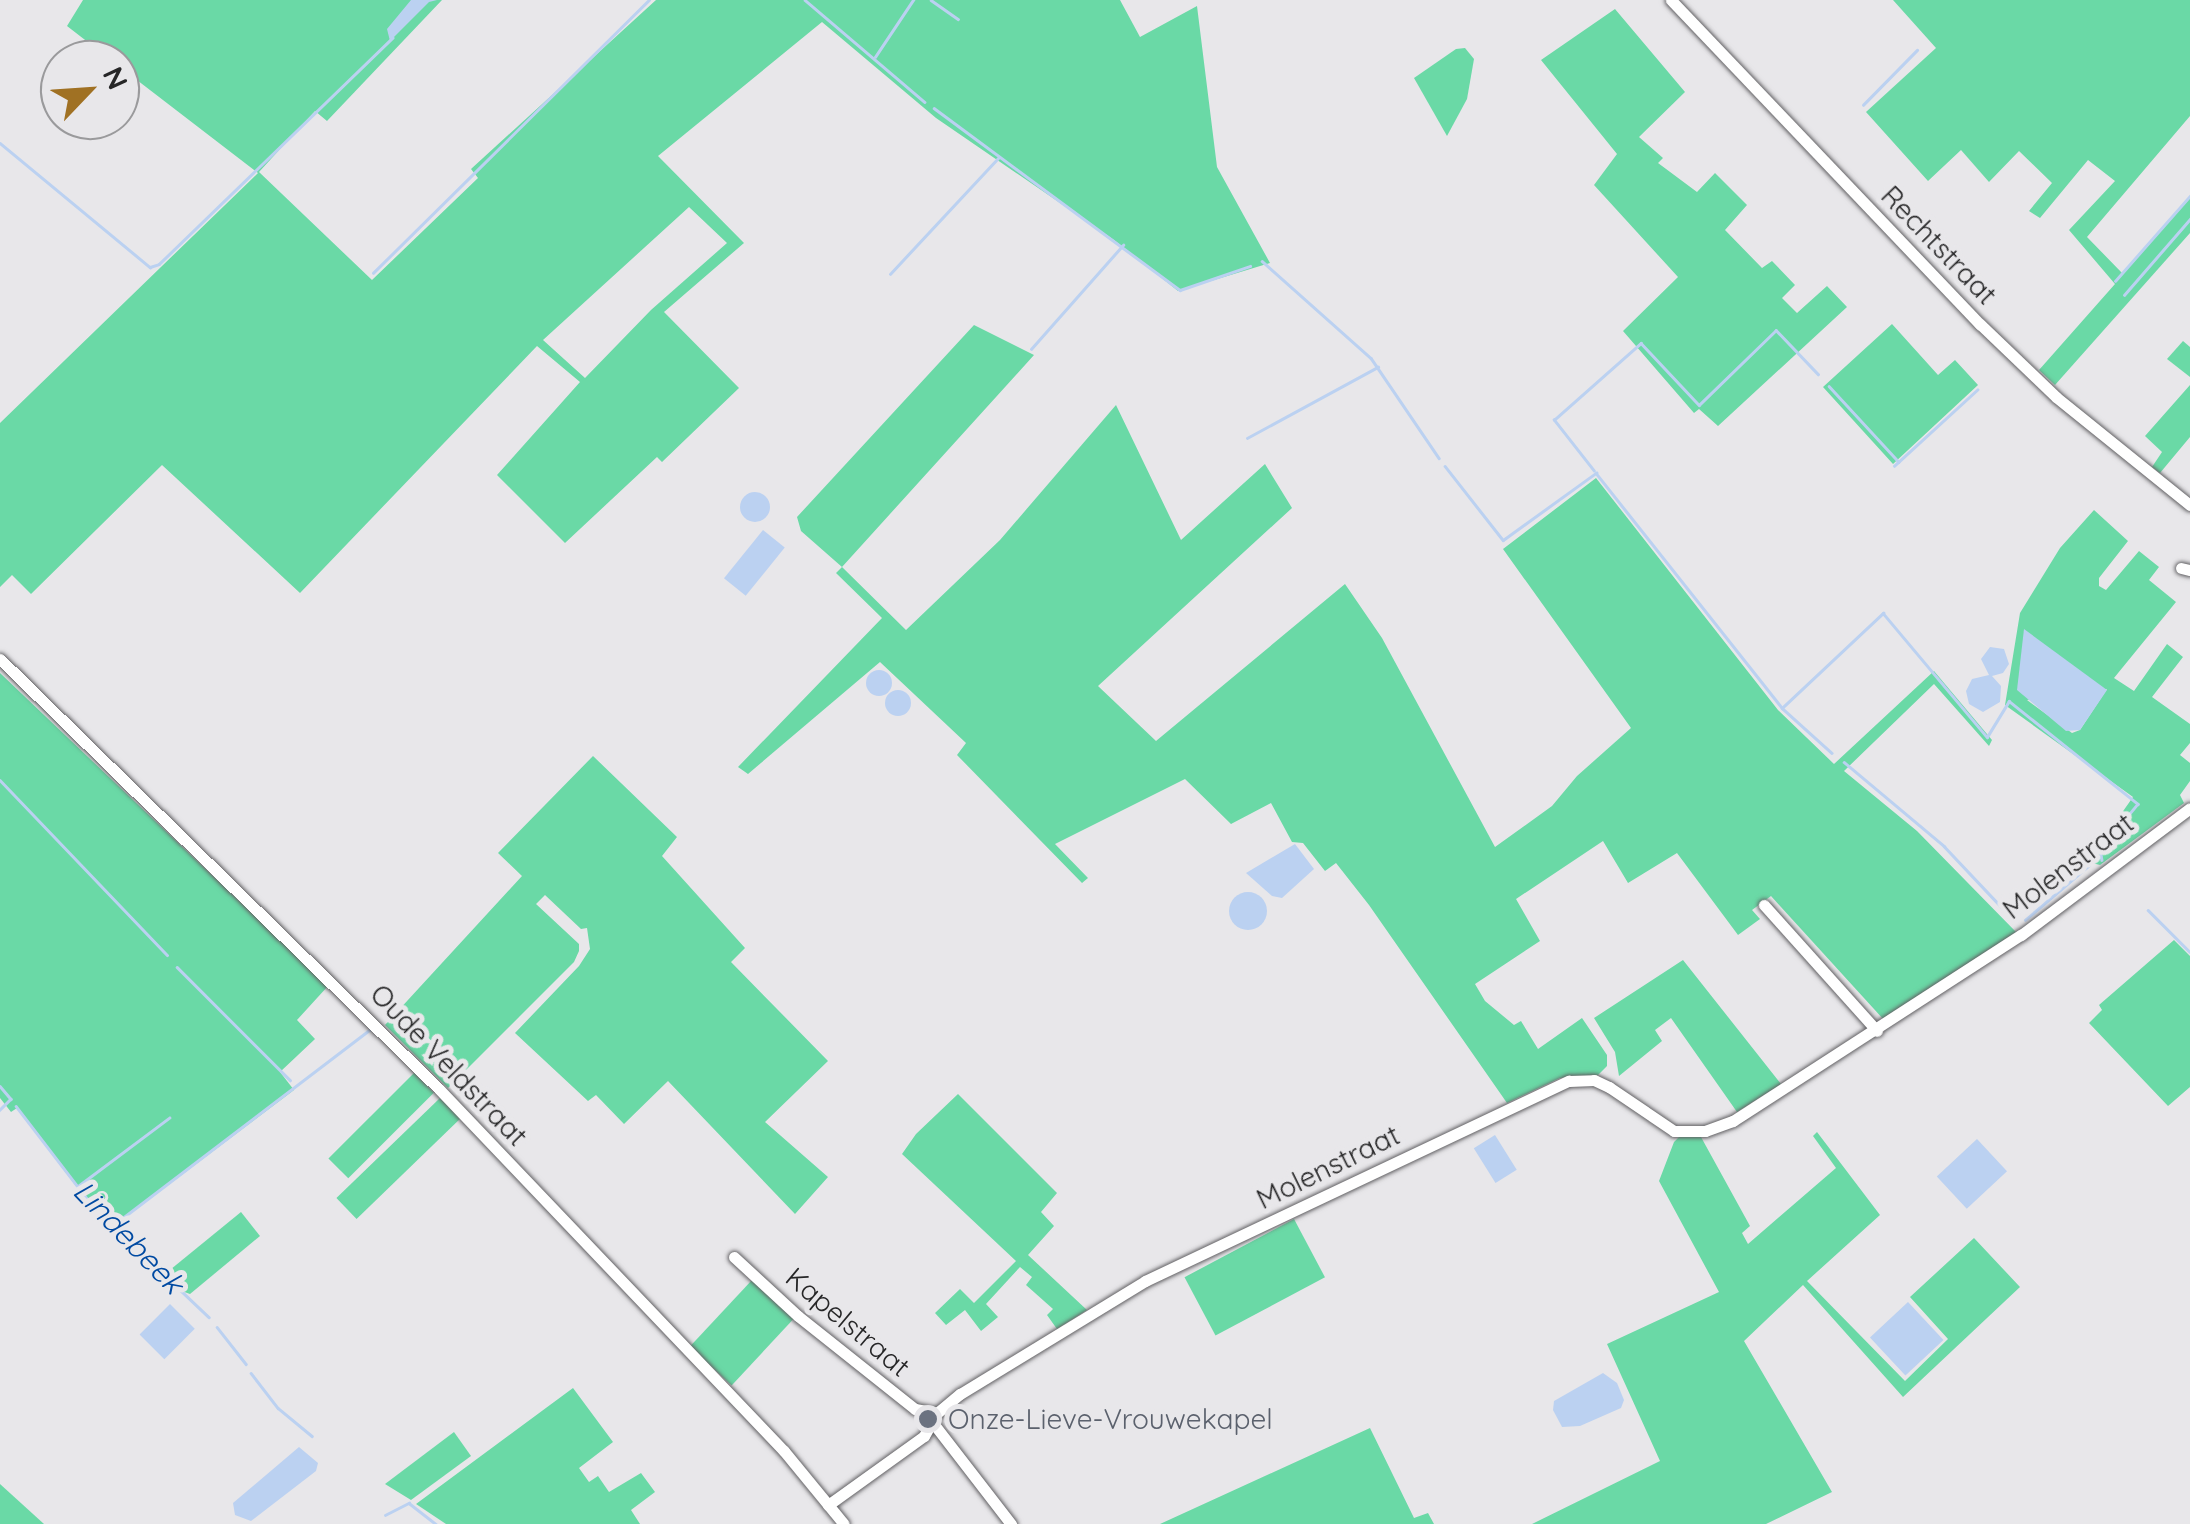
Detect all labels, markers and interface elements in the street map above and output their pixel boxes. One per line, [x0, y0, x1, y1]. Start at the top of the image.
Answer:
north arrow [40, 40, 140, 140]
text: N [96, 61, 136, 95]
street label: Rechtstraat [1874, 179, 2004, 311]
street label: Molenstraat [1996, 806, 2140, 926]
street label: Oude Veldstraat [363, 977, 535, 1153]
street label: Molenstraat [1251, 1118, 1405, 1216]
water label: Lindebeek [66, 1173, 192, 1301]
street label: Kapelstraat [779, 1260, 917, 1384]
place label: Onze-Lieve-Vrouwekapel [948, 1402, 1273, 1436]
marker: Onze-Lieve-Vrouwekapel [917, 1408, 939, 1430]

